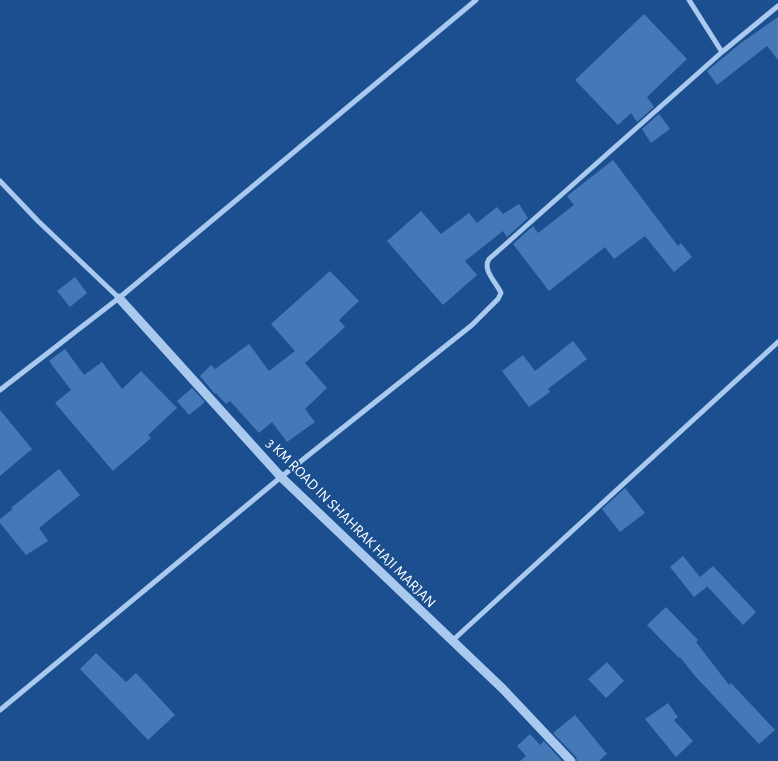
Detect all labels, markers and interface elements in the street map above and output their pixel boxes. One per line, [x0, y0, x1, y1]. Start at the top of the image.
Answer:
street label: 3 KM ROAD IN SHAHRAK HAJI MARJAN [262, 434, 440, 612]

